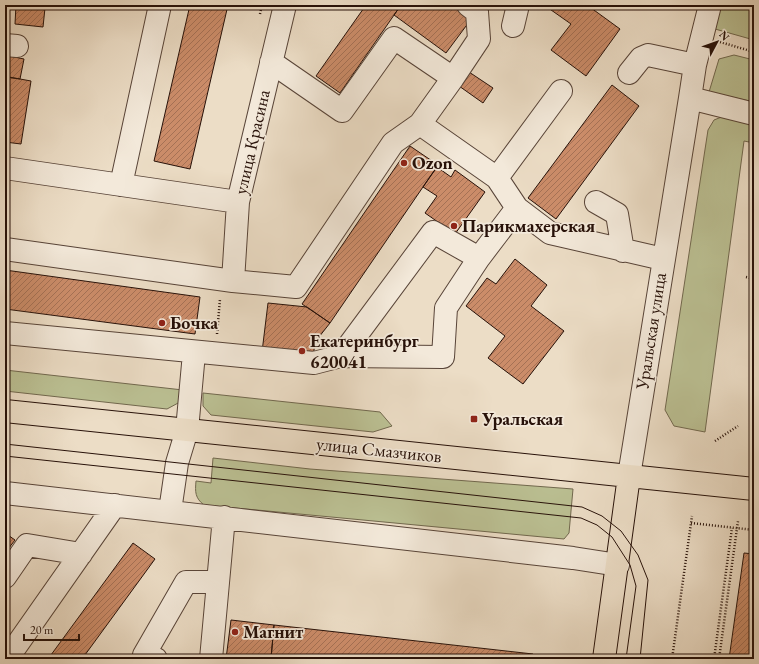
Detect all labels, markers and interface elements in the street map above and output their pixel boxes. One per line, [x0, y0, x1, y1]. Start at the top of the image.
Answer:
north arrow [697, 22, 737, 62]
text: N [716, 27, 733, 43]
street label: улица Красина [228, 86, 275, 197]
place label: Ozon [412, 151, 453, 174]
marker: Ozon [399, 158, 409, 168]
place label: Парикмахерская [462, 214, 596, 237]
marker: Парикмахерская [449, 221, 459, 231]
street label: Уральская улица [630, 270, 671, 392]
place label: Бочка [170, 311, 218, 334]
marker: Бочка [157, 318, 167, 328]
place label: Екатеринбург 620041 [310, 329, 419, 373]
marker: Екатеринбург 620041 [297, 346, 307, 356]
place label: Уральская [481, 407, 563, 430]
marker: Уральская [469, 414, 479, 424]
street label: улица Смазчиков [315, 431, 443, 468]
scale bar [24, 616, 79, 642]
place label: Магнит [243, 620, 303, 643]
text: 20 m [30, 622, 54, 638]
marker: Магнит [230, 627, 240, 637]

